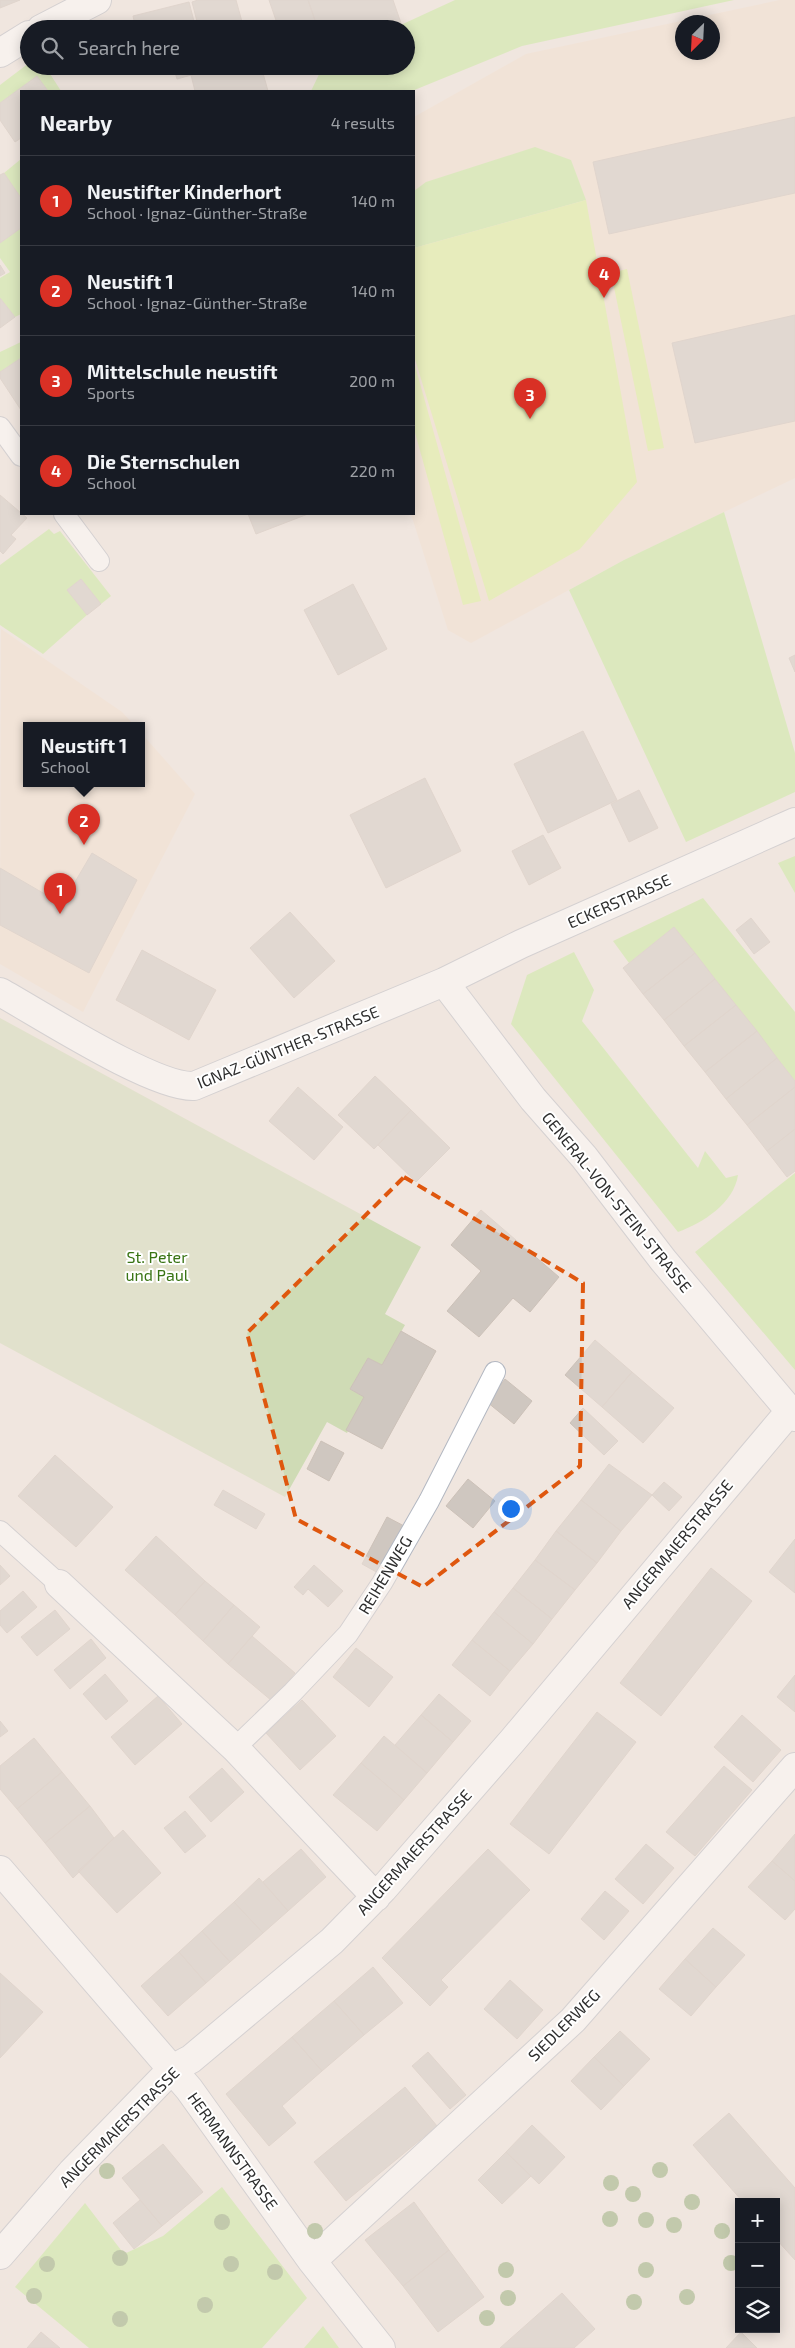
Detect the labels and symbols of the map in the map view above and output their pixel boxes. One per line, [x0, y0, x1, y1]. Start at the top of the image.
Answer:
north arrow [675, 15, 720, 60]
pin: 4 [588, 257, 620, 298]
pin: 3 [514, 378, 546, 419]
pin: 2 [68, 804, 100, 845]
street label: ECKERSTRASSE [564, 869, 673, 932]
pin: 1 [44, 873, 76, 914]
street label: IGNAZ-GÜNTHER-STRASSE [194, 1001, 382, 1092]
street label: GENERAL-VON-STEIN-STRASSE [539, 1108, 696, 1296]
park label: St. Peter und Paul [125, 1247, 189, 1284]
street label: ANGERMAIERSTRASSE [617, 1475, 736, 1612]
your location [498, 1496, 524, 1522]
street label: REIHENWEG [354, 1532, 415, 1617]
street label: ANGERMAIERSTRASSE [352, 1785, 475, 1918]
street label: SIEDLERWEG [524, 1985, 604, 2065]
street label: ANGERMAIERSTRASSE [55, 2063, 183, 2191]
street label: HERMANNSTRASSE [184, 2088, 283, 2213]

